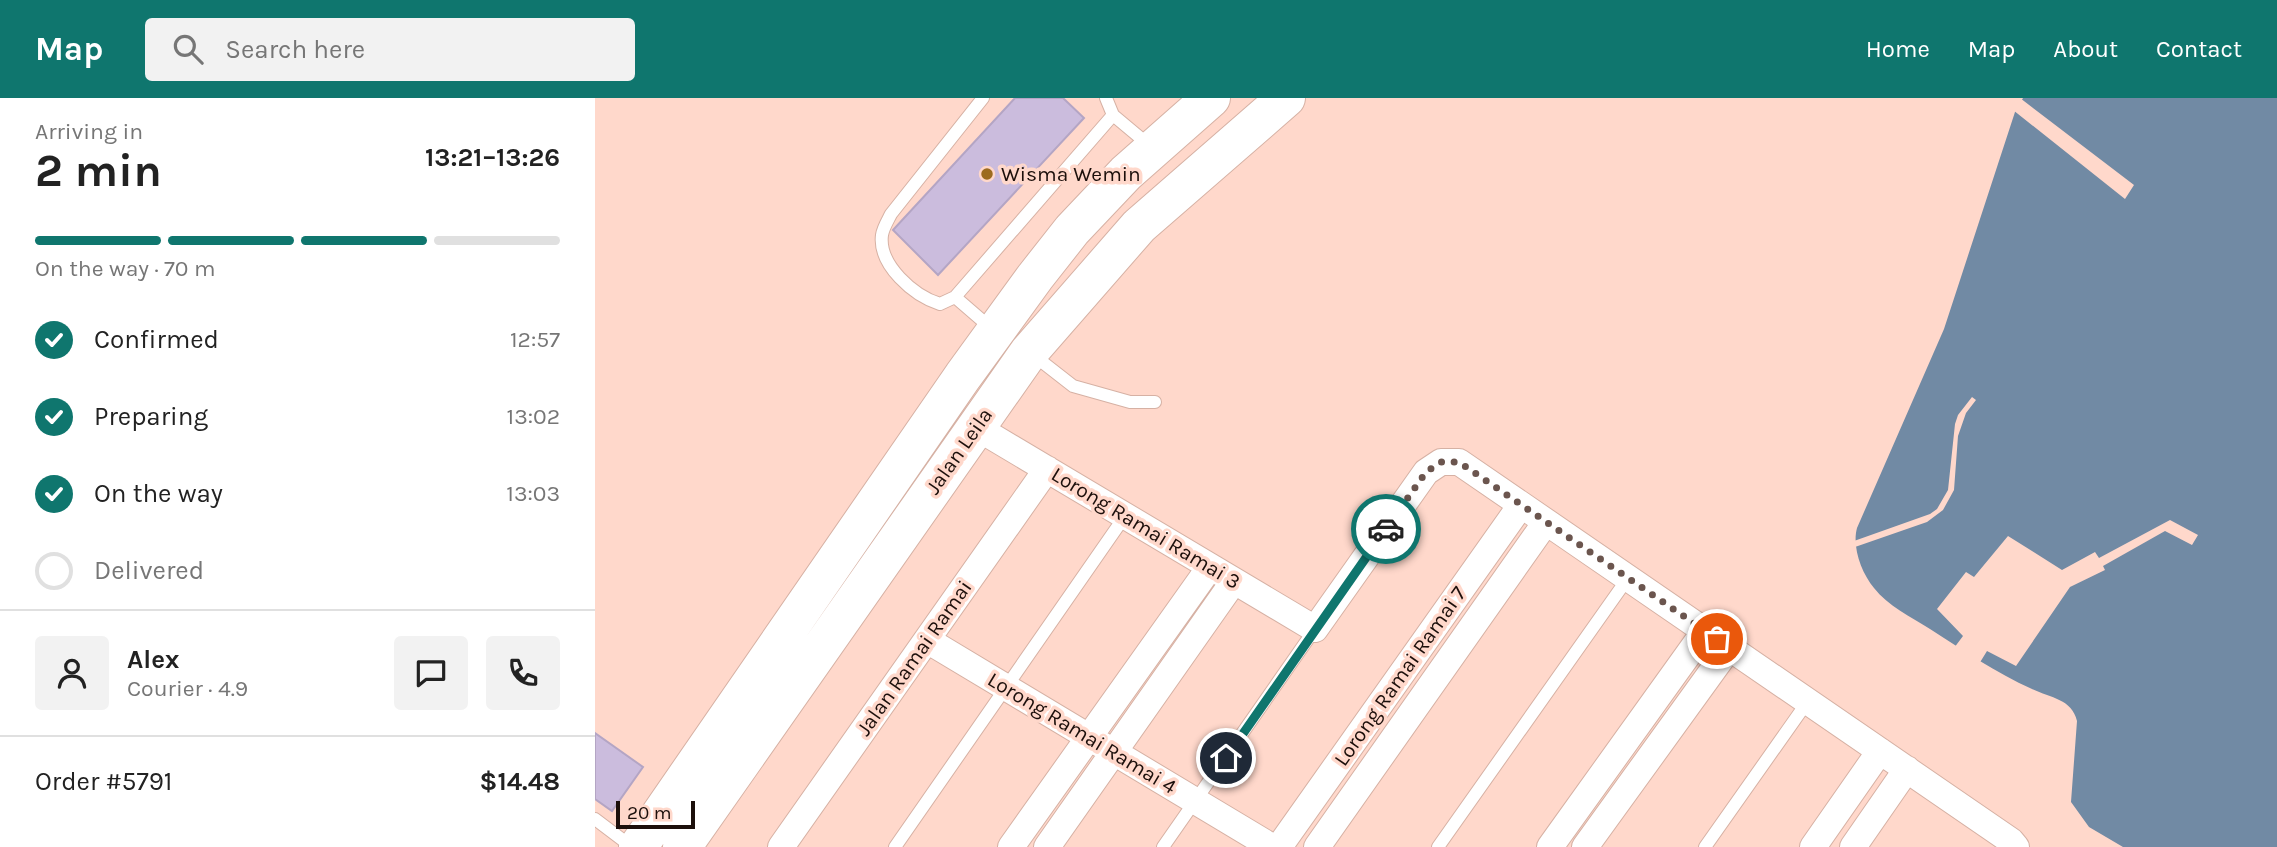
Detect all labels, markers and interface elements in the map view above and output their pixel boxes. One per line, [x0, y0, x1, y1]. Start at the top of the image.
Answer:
search box [145, 18, 635, 81]
text: Map [35, 30, 103, 68]
icon: search [169, 30, 207, 68]
text: Search here [225, 34, 365, 65]
text: Home [1866, 35, 1930, 63]
text: Map [1968, 35, 2015, 63]
text: About [2053, 35, 2118, 63]
text: Contact [2156, 35, 2242, 63]
text: Arriving in [35, 118, 143, 145]
text: 13:21–13:26 [425, 142, 560, 173]
text: 2 min [35, 144, 162, 198]
place label: Wisma Wemin [1001, 162, 1141, 186]
marker: Wisma Wemin [979, 166, 995, 182]
text: On the way · 70 m [35, 255, 215, 282]
icon: check [35, 321, 73, 359]
text: Confirmed [94, 324, 219, 355]
text: 12:57 [510, 326, 560, 353]
icon: check [35, 398, 73, 436]
text: Preparing [94, 401, 208, 432]
text: 13:02 [507, 403, 560, 430]
street label: Jalan Leila [921, 403, 997, 499]
street label: Lorong Ramai Ramai 3 [1047, 462, 1245, 594]
icon: check [35, 475, 73, 513]
text: On the way [94, 478, 223, 509]
text: 13:03 [506, 480, 560, 507]
courier [1351, 494, 1421, 564]
icon: car [1367, 510, 1405, 548]
text: Delivered [94, 555, 204, 586]
street label: Jalan Ramai Ramai [851, 576, 977, 740]
street label: Lorong Ramai Ramai 7 [1329, 582, 1471, 770]
pin [1687, 609, 1747, 669]
icon: bag [1698, 620, 1736, 658]
button: person [35, 636, 109, 710]
button: chat [394, 636, 468, 710]
button: phone [486, 636, 560, 710]
text: Alex [127, 644, 179, 675]
street label: Lorong Ramai Ramai 4 [984, 667, 1181, 799]
text: Courier · 4.9 [127, 675, 248, 702]
pin [1196, 728, 1256, 788]
icon: home [1207, 739, 1245, 777]
text: Order #5791 [35, 766, 172, 797]
text: $14.48 [479, 766, 560, 797]
scale bar [616, 798, 695, 830]
text: 20 m [627, 802, 672, 824]

